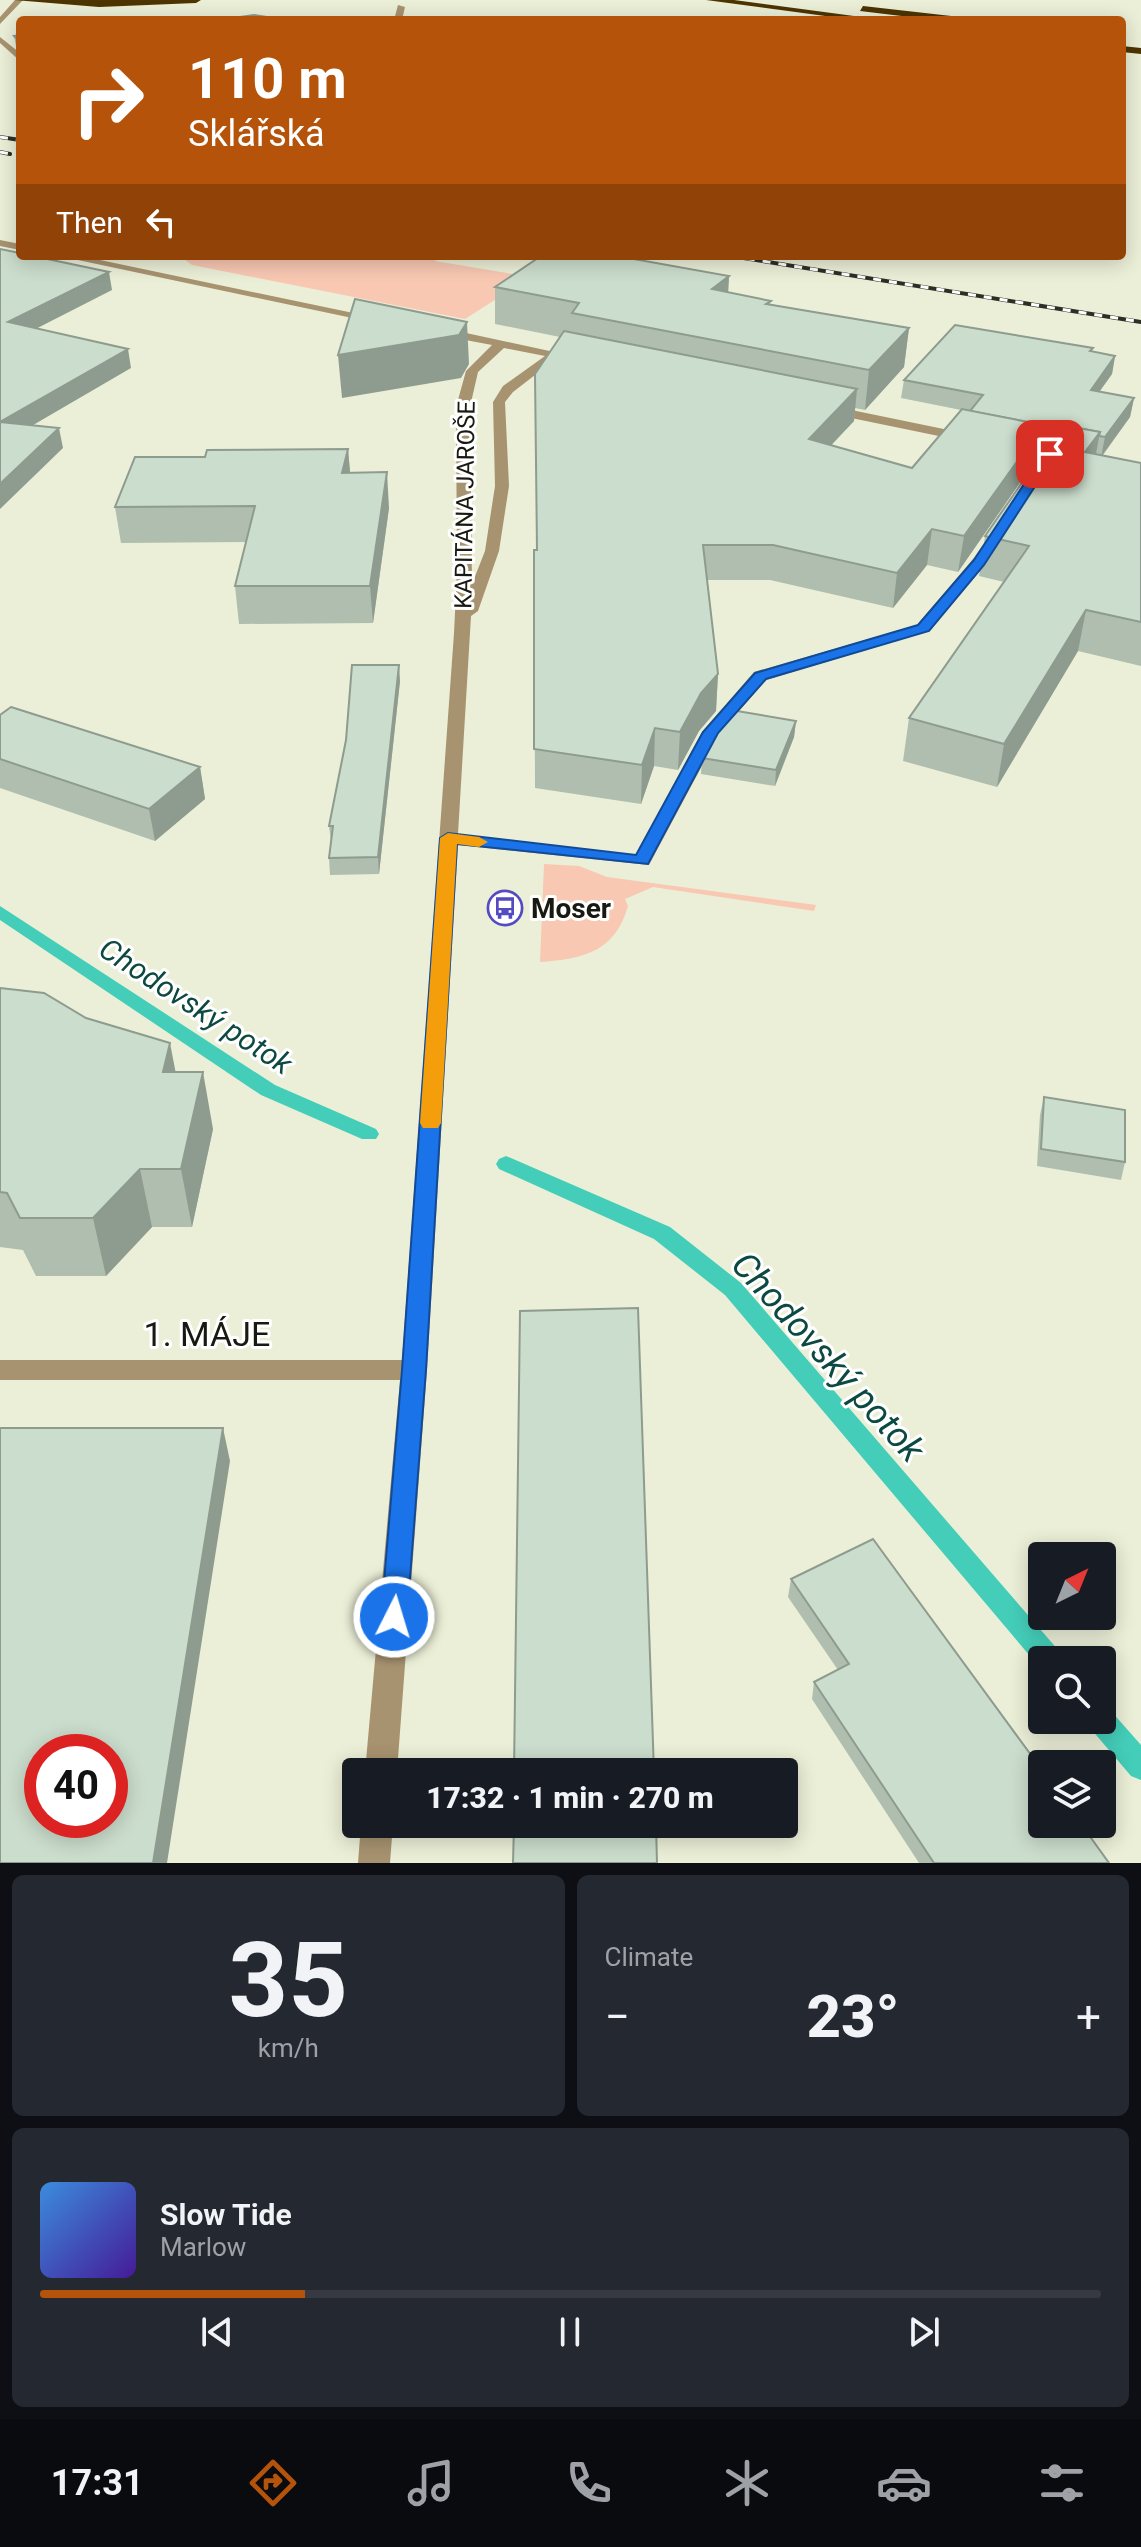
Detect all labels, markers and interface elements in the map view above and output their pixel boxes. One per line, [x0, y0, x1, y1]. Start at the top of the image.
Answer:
text: 110 m [188, 46, 347, 112]
icon: right [56, 48, 160, 152]
text: Sklářská [188, 113, 325, 155]
icon: left [139, 200, 183, 244]
text: Then [56, 205, 123, 240]
street label: KAPITÁNA JAROŠE [449, 401, 481, 609]
pin [1016, 420, 1084, 488]
icon: arrive [1028, 432, 1072, 476]
bus stop icon: Moser [486, 889, 524, 927]
place label: Moser [531, 892, 611, 925]
water label: Chodovský potok [93, 931, 300, 1082]
water label: Chodovský potok [723, 1244, 934, 1471]
street label: 1. MÁJE [144, 1314, 270, 1354]
north arrow [1028, 1542, 1116, 1630]
map controls [1028, 1542, 1116, 1838]
position arrow [352, 1575, 436, 1659]
button: search [1028, 1646, 1116, 1734]
speed limit sign: 40 [24, 1734, 128, 1838]
button: layers [1028, 1750, 1116, 1838]
text: 17:32 · 1 min · 270 m [426, 1780, 714, 1815]
text: 35 [229, 1920, 348, 2041]
text: Climate [605, 1942, 693, 1972]
text: 23° [806, 1981, 899, 2052]
text: − [605, 1991, 630, 2043]
text: + [1076, 1991, 1101, 2043]
text: km/h [258, 2033, 319, 2063]
text: Slow Tide [160, 2197, 292, 2232]
text: Marlow [160, 2232, 246, 2262]
icon: previous [195, 2310, 239, 2354]
icon: pause [548, 2310, 592, 2354]
icon: next [902, 2310, 946, 2354]
icon: directions [245, 2455, 301, 2511]
icon: music [403, 2455, 459, 2511]
icon: phone [561, 2455, 617, 2511]
icon: climate [719, 2455, 775, 2511]
icon: car [876, 2455, 932, 2511]
icon: filters [1034, 2455, 1090, 2511]
text: 17:31 [51, 2462, 144, 2504]

